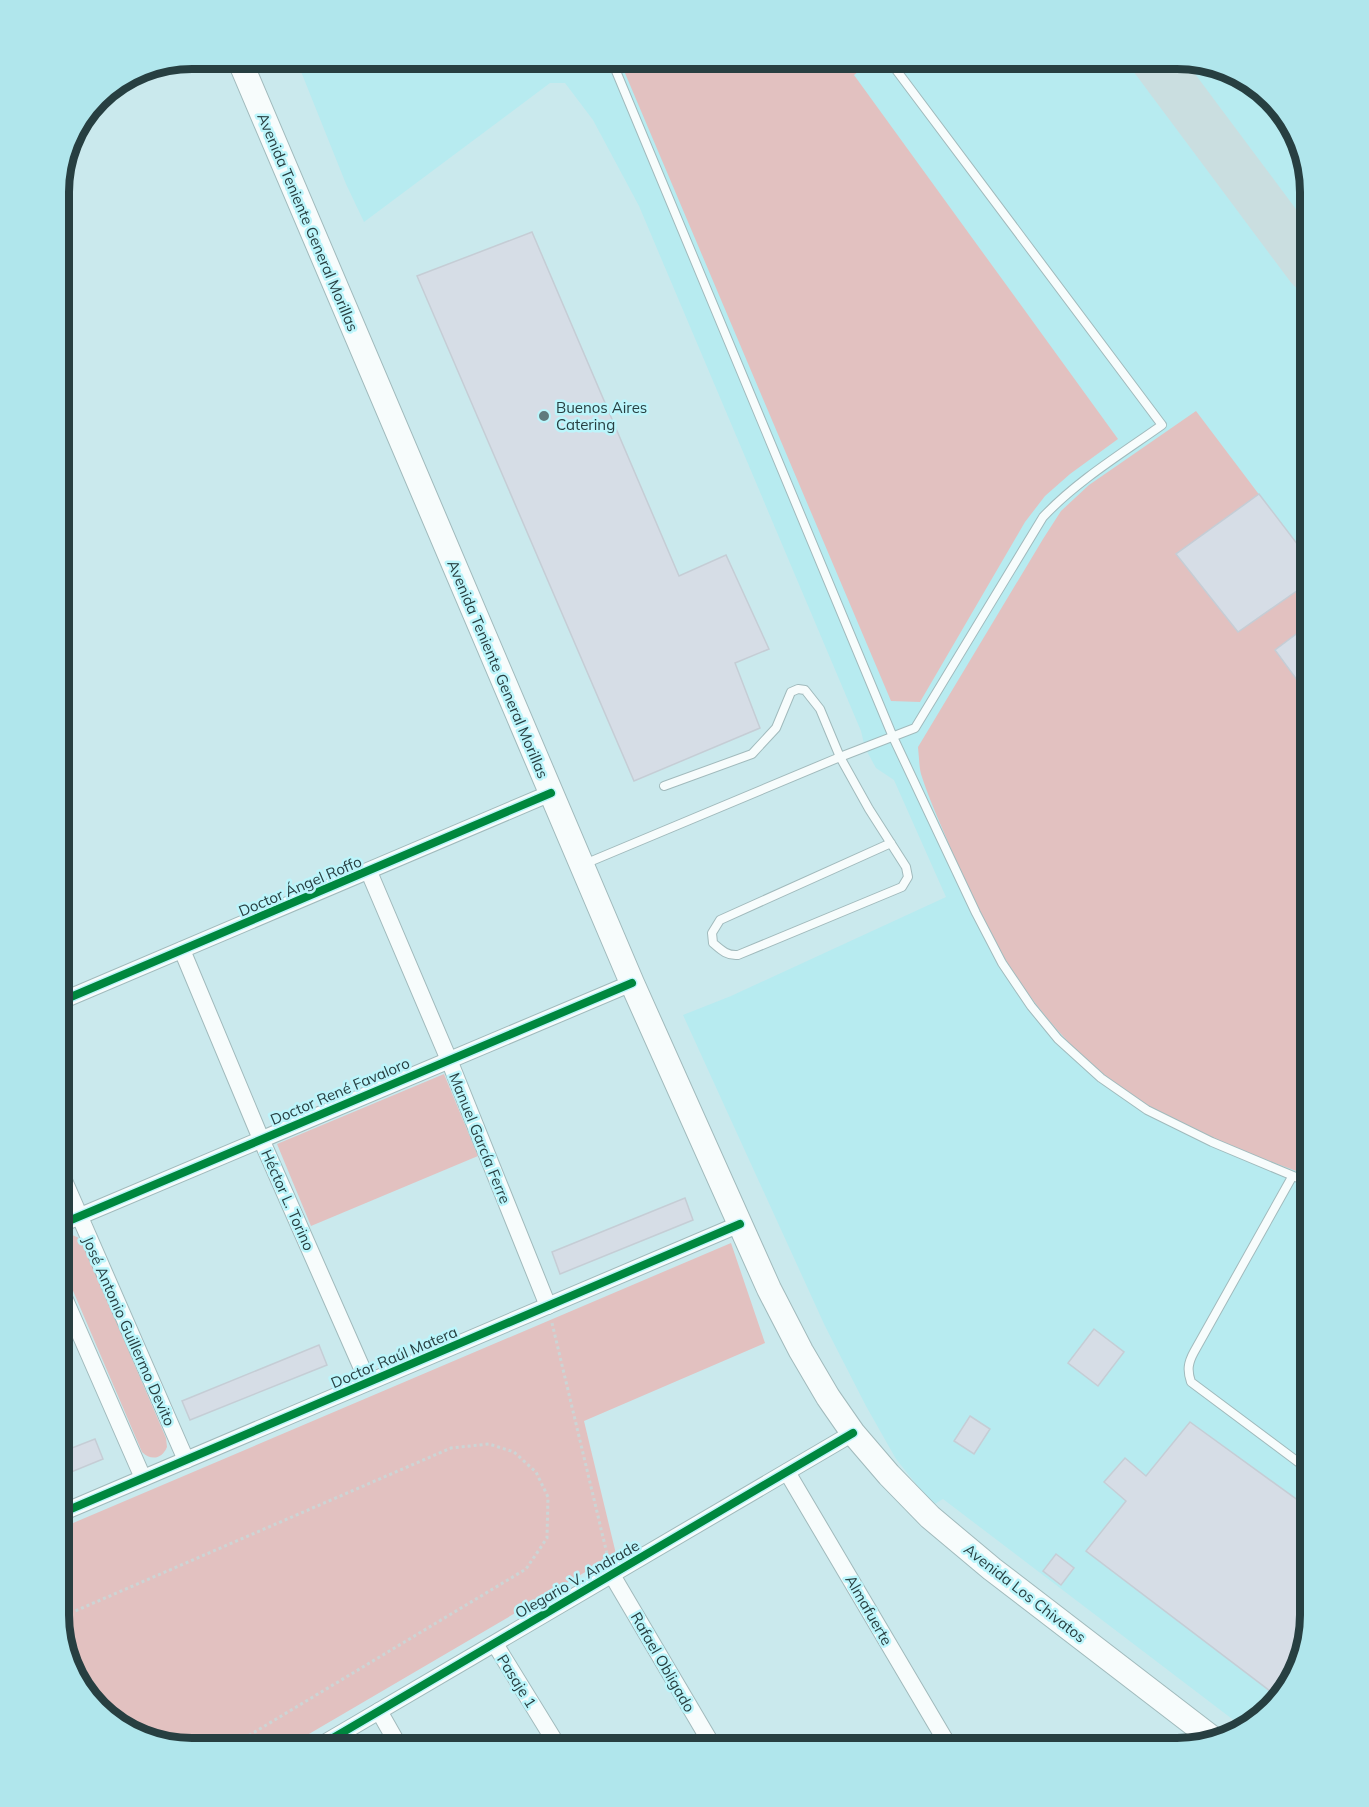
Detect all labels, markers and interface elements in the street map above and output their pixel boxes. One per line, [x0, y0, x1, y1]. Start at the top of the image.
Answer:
street label: Avenida Teniente General Morillas [253, 110, 363, 334]
place label: Buenos Aires Catering [556, 398, 647, 434]
marker: Buenos Aires Catering [537, 409, 551, 423]
street label: Avenida Teniente General Morillas [443, 557, 553, 781]
street label: Doctor Ángel Roffo [236, 852, 364, 920]
street label: Doctor René Favaloro [267, 1053, 413, 1129]
street label: Manuel García Ferre [445, 1070, 515, 1206]
street label: Héctor L. Torino [257, 1146, 319, 1254]
street label: José Antonio Guillermo Devito [79, 1233, 179, 1429]
street label: Doctor Raúl Matera [328, 1322, 460, 1392]
street label: Olegario V. Andrade [512, 1536, 642, 1622]
street label: Avenida Los Chivatos [960, 1539, 1090, 1647]
street label: Almafuerte [841, 1572, 897, 1648]
street label: Rafael Obligado [627, 1609, 699, 1715]
street label: Pasaje 1 [493, 1651, 541, 1711]

